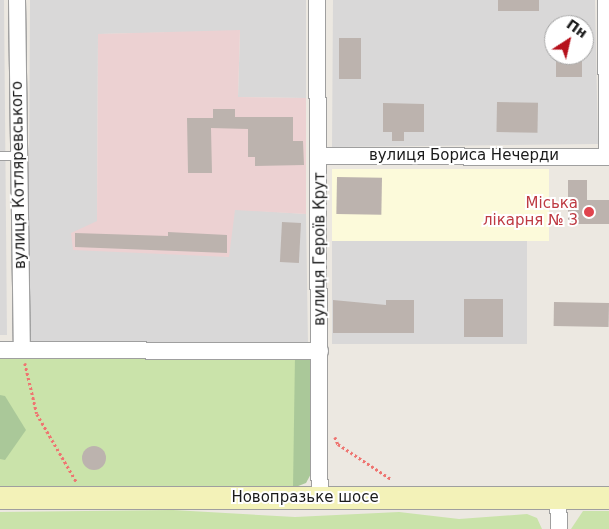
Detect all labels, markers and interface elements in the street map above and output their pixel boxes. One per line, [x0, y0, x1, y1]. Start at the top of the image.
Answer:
north arrow [544, 15, 594, 65]
text: Пн [564, 16, 590, 41]
street label: вулиця Котляревського [8, 81, 30, 269]
street label: вулиця Бориса Нечерди [369, 147, 559, 165]
street label: вулиця Героїв Крут [311, 172, 329, 326]
place label: Міська лікарня № 3 [483, 194, 578, 229]
marker: Міська лікарня № 3 [582, 205, 596, 219]
street label: Новопразьке шосе [231, 489, 379, 507]

